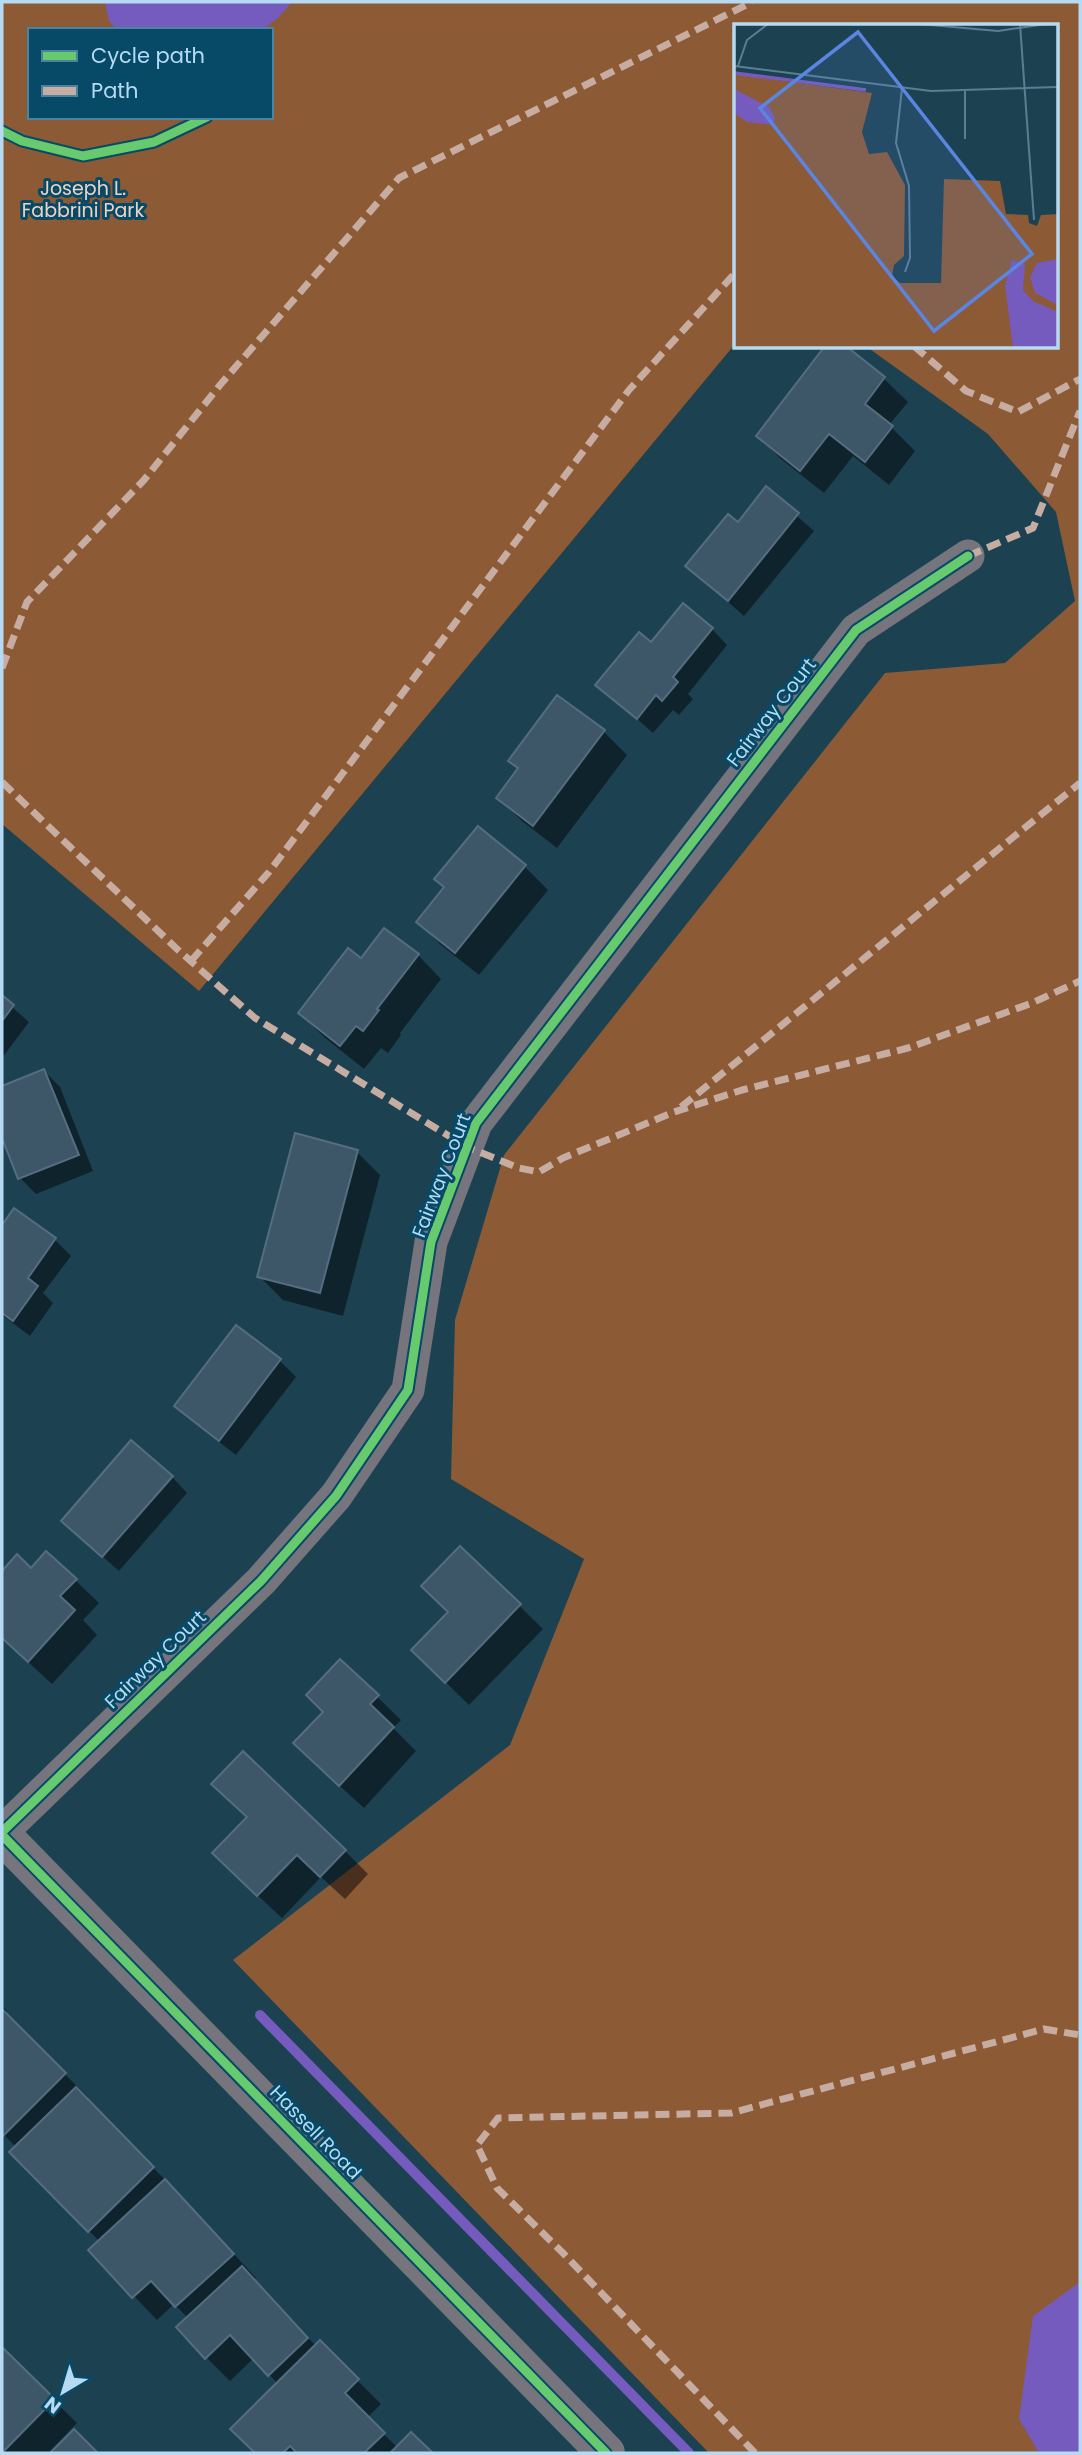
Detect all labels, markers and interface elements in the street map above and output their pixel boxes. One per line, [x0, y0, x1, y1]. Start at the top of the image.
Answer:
inset map [734, 24, 1058, 348]
legend [28, 28, 273, 119]
text: Cycle path [91, 41, 205, 70]
text: Path [91, 76, 138, 105]
park label: Joseph L. Fabbrini Park [22, 175, 144, 224]
street label: Fairway Court [720, 652, 823, 772]
street label: Fairway Court [405, 1109, 478, 1241]
street label: Fairway Court [99, 1604, 212, 1715]
street label: Hassell Road [264, 2079, 368, 2185]
north arrow [28, 2357, 98, 2427]
text: N [39, 2390, 67, 2420]

